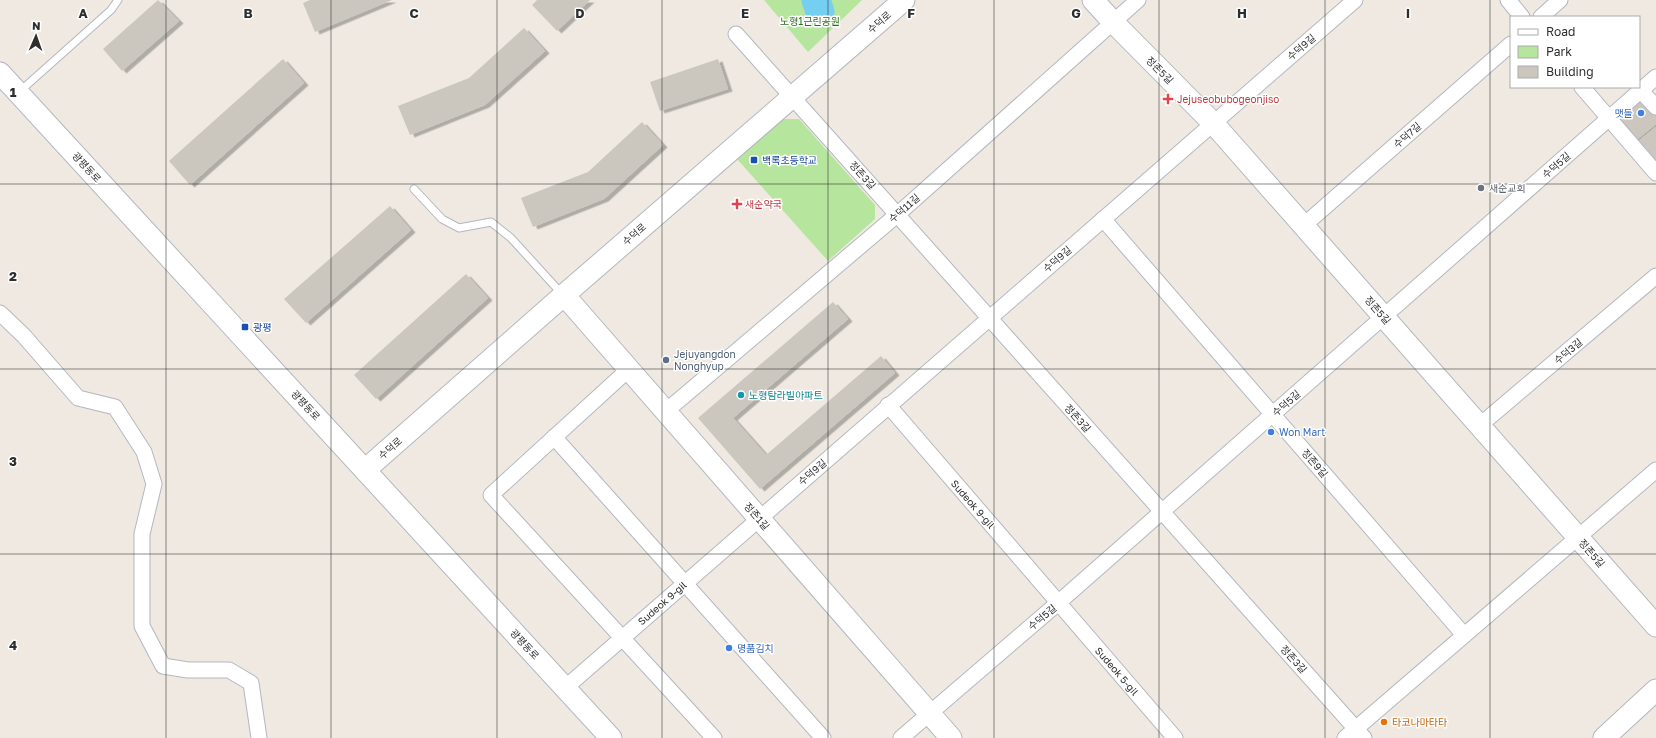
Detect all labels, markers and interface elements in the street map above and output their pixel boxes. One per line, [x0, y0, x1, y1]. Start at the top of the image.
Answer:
text: A [78, 5, 88, 21]
text: B [243, 5, 253, 21]
text: C [409, 5, 419, 21]
text: D [575, 5, 585, 21]
text: E [741, 5, 749, 21]
text: F [907, 5, 915, 21]
text: G [1071, 5, 1081, 21]
text: H [1237, 5, 1247, 21]
text: I [1406, 5, 1410, 21]
street label: 수덕로 [865, 8, 893, 36]
park label: 노형1근린공원 [780, 15, 840, 27]
north arrow [16, 16, 56, 56]
legend [1510, 16, 1640, 88]
text: N [32, 19, 41, 32]
text: Road [1546, 24, 1575, 39]
street label: 수덕9길 [1284, 31, 1318, 63]
text: Park [1546, 44, 1572, 59]
street label: 정존5길 [1144, 54, 1176, 86]
text: Building [1546, 64, 1594, 79]
text: 1 [10, 84, 17, 100]
marker: Jejuseobubogeonjiso [1162, 93, 1174, 105]
place label: Jejuseobubogeonjiso [1177, 93, 1279, 105]
place label: 맷돌 [1615, 107, 1633, 119]
marker: 맷돌 [1636, 108, 1646, 118]
street label: 수덕7길 [1391, 120, 1423, 150]
street label: 광평동로 [70, 149, 104, 185]
street label: 수덕5길 [1539, 150, 1573, 180]
place label: 백록초등학교 [762, 154, 817, 166]
marker: 백록초등학교 [749, 155, 759, 165]
street label: 정존3길 [847, 159, 879, 191]
place label: 새순교회 [1489, 182, 1526, 194]
marker: 새순교회 [1476, 183, 1486, 193]
street label: 수덕11길 [886, 191, 922, 225]
place label: 새순약국 [745, 198, 782, 210]
marker: 새순약국 [732, 199, 742, 209]
street label: 수덕로 [620, 220, 648, 248]
street label: 수덕9길 [1040, 243, 1074, 275]
text: 2 [9, 268, 17, 284]
street label: 정존5길 [1363, 293, 1393, 327]
place label: 광평 [253, 321, 271, 333]
marker: 광평 [240, 322, 250, 332]
street label: 수덕3길 [1551, 336, 1585, 366]
place label: Jejuyangdon Nonghyup [674, 348, 736, 372]
marker: Jejuyangdon Nonghyup [661, 355, 671, 365]
street label: 광평동로 [289, 387, 323, 423]
street label: 수덕5길 [1269, 388, 1303, 418]
place label: 노형탐라빌아파트 [749, 389, 823, 401]
marker: 노형탐라빌아파트 [736, 390, 746, 400]
street label: 정존3길 [1062, 402, 1094, 434]
place label: Won Mart [1279, 426, 1325, 438]
marker: Won Mart [1266, 427, 1276, 437]
street label: 수덕로 [376, 434, 404, 462]
street label: 정존9길 [1299, 446, 1331, 480]
text: 3 [9, 453, 17, 469]
street label: 수덕9길 [795, 456, 829, 488]
street label: Sudeok 9-gil [949, 477, 997, 531]
street label: 정존1길 [742, 500, 772, 532]
street label: 정존5길 [1577, 536, 1607, 570]
street label: Sudeok 9-gil [635, 579, 689, 627]
street label: 수덕5길 [1025, 602, 1059, 632]
street label: 광평동로 [508, 626, 542, 662]
text: 4 [9, 637, 17, 653]
place label: 명품김치 [737, 642, 774, 654]
marker: 명품김치 [724, 643, 734, 653]
street label: 정존3길 [1278, 643, 1310, 675]
street label: Sudeok 5-gil [1093, 644, 1141, 698]
place label: 타코나마타타 [1392, 716, 1447, 728]
marker: 타코나마타타 [1379, 717, 1389, 727]

